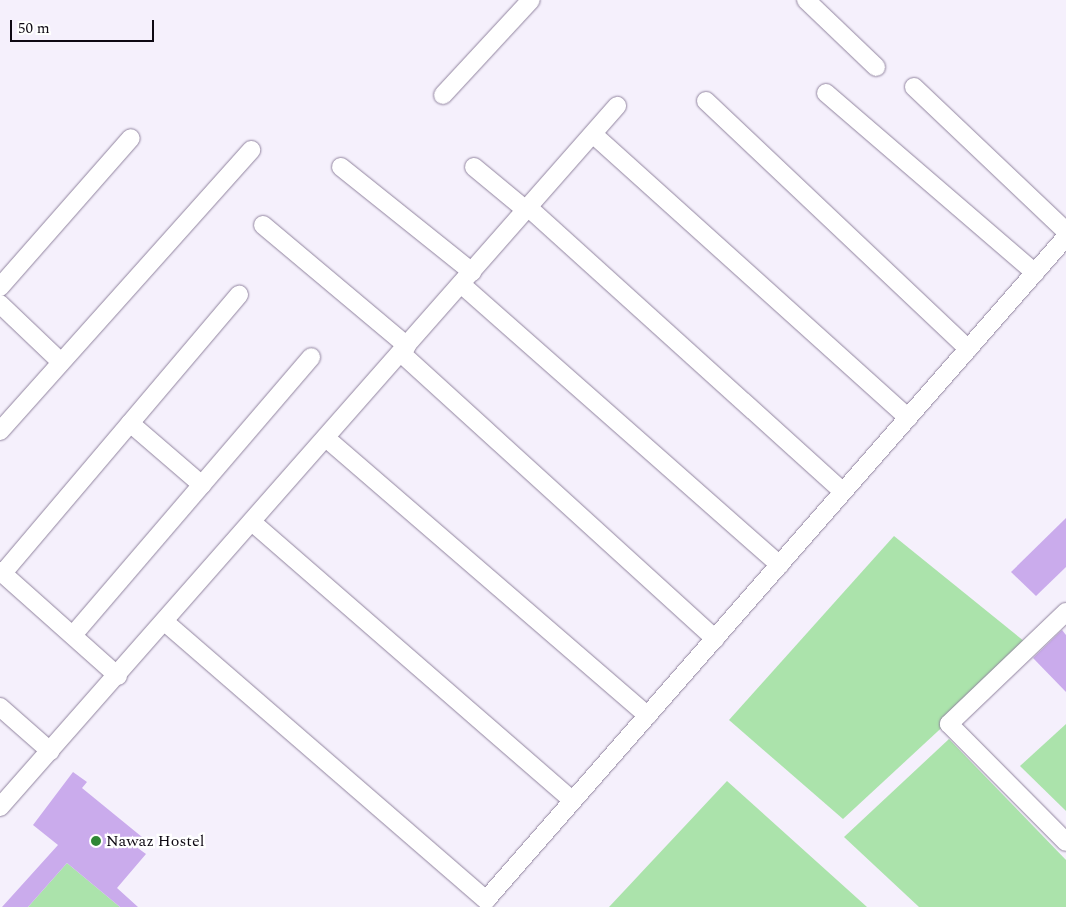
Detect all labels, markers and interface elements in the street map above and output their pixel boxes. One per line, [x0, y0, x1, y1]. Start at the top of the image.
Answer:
scale bar [12, 10, 156, 42]
text: 50 m [18, 17, 50, 40]
place label: Nawaz Hostel [106, 831, 204, 851]
marker: Nawaz Hostel [90, 835, 102, 847]

